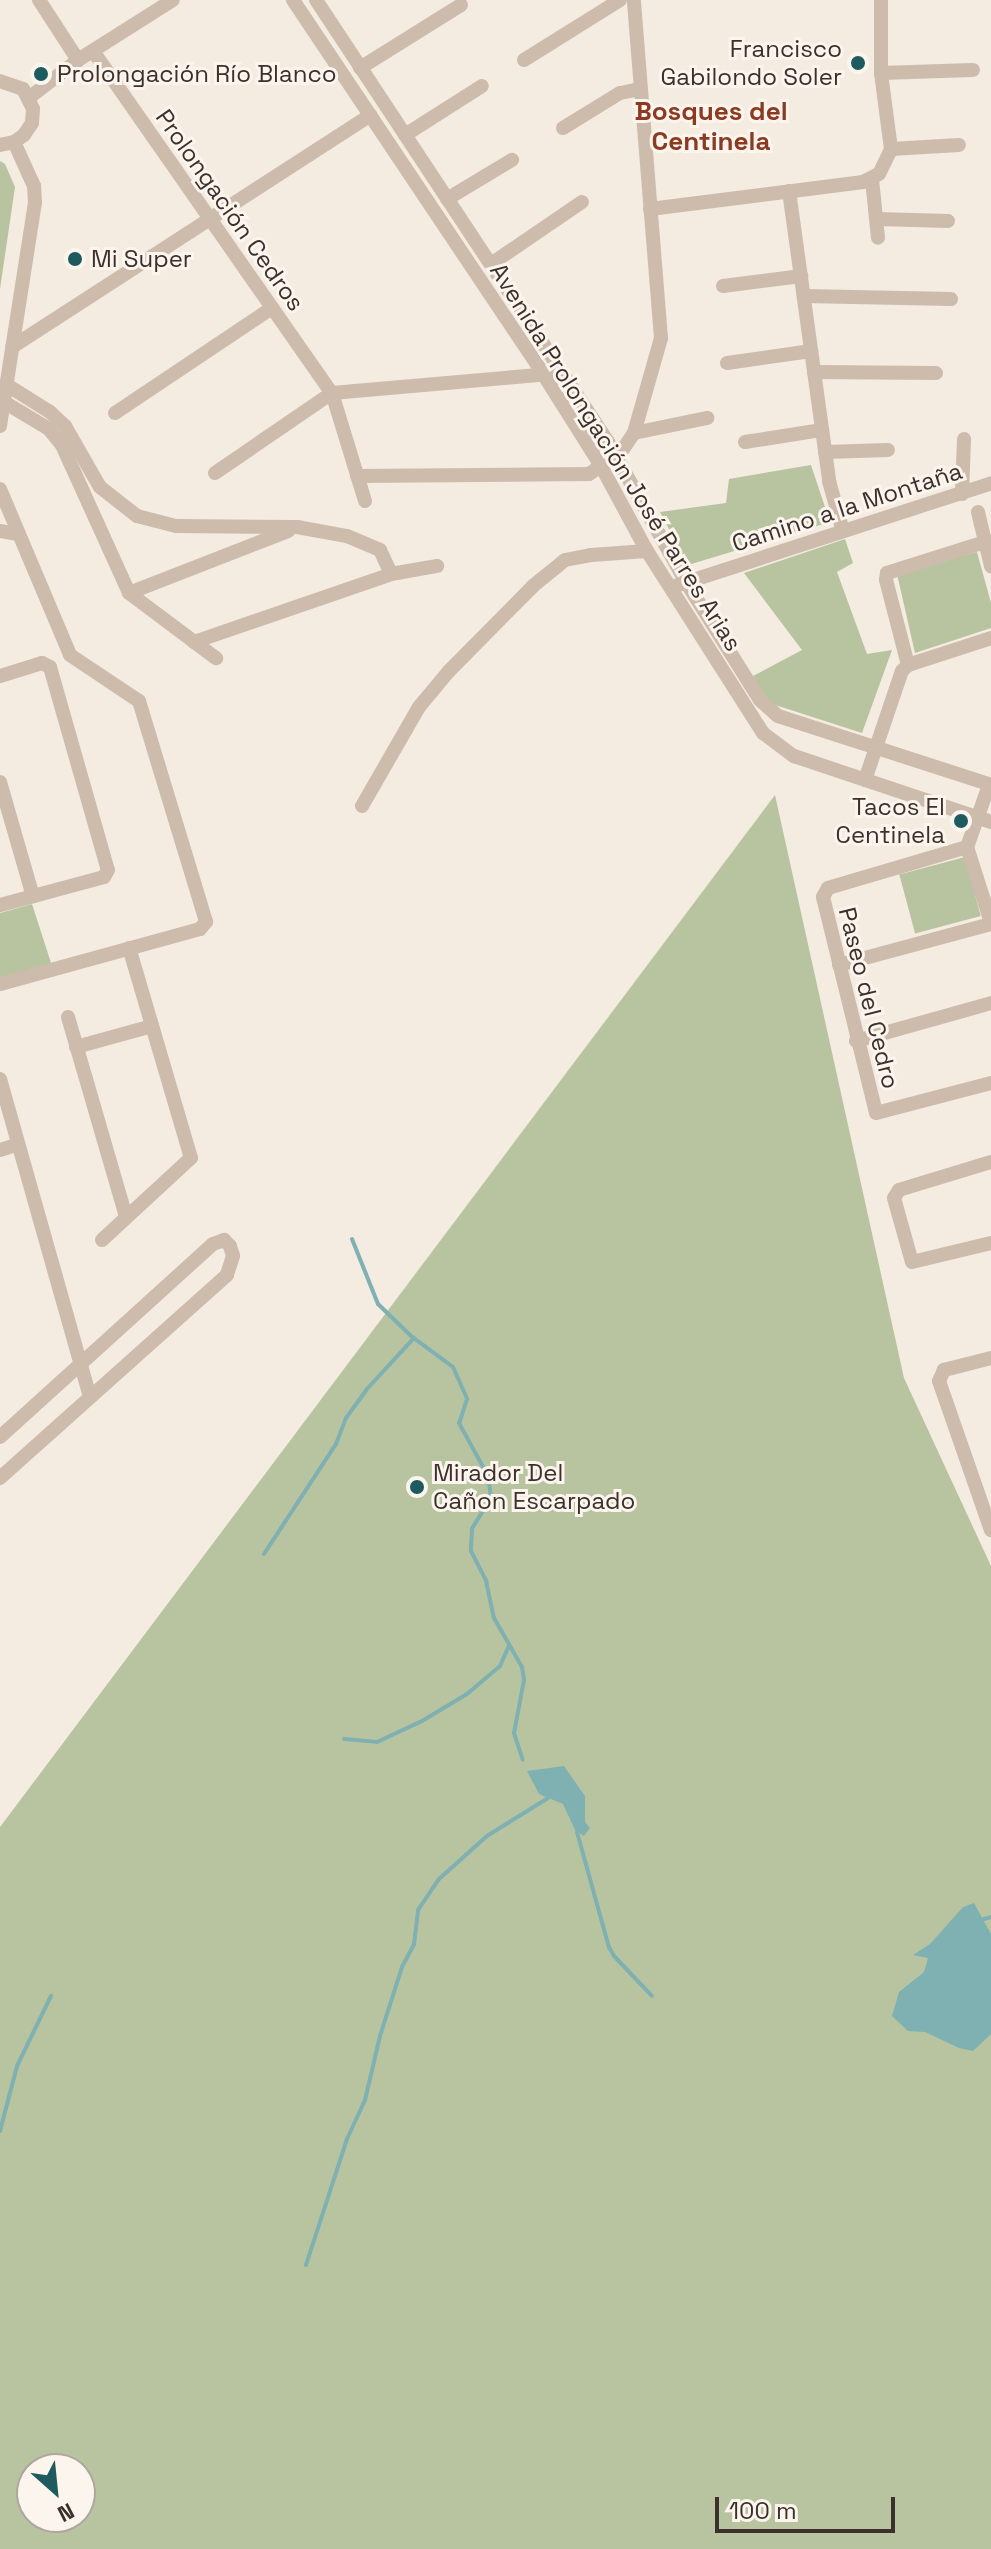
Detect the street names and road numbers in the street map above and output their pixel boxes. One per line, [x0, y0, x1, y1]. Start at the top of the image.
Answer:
street label: Prolongación Cedros [150, 104, 310, 316]
street label: Avenida Prolongación José Parres Arias [484, 258, 748, 656]
street label: Camino a la Montaña [728, 456, 966, 558]
street label: Paseo del Cedro [833, 904, 905, 1092]

